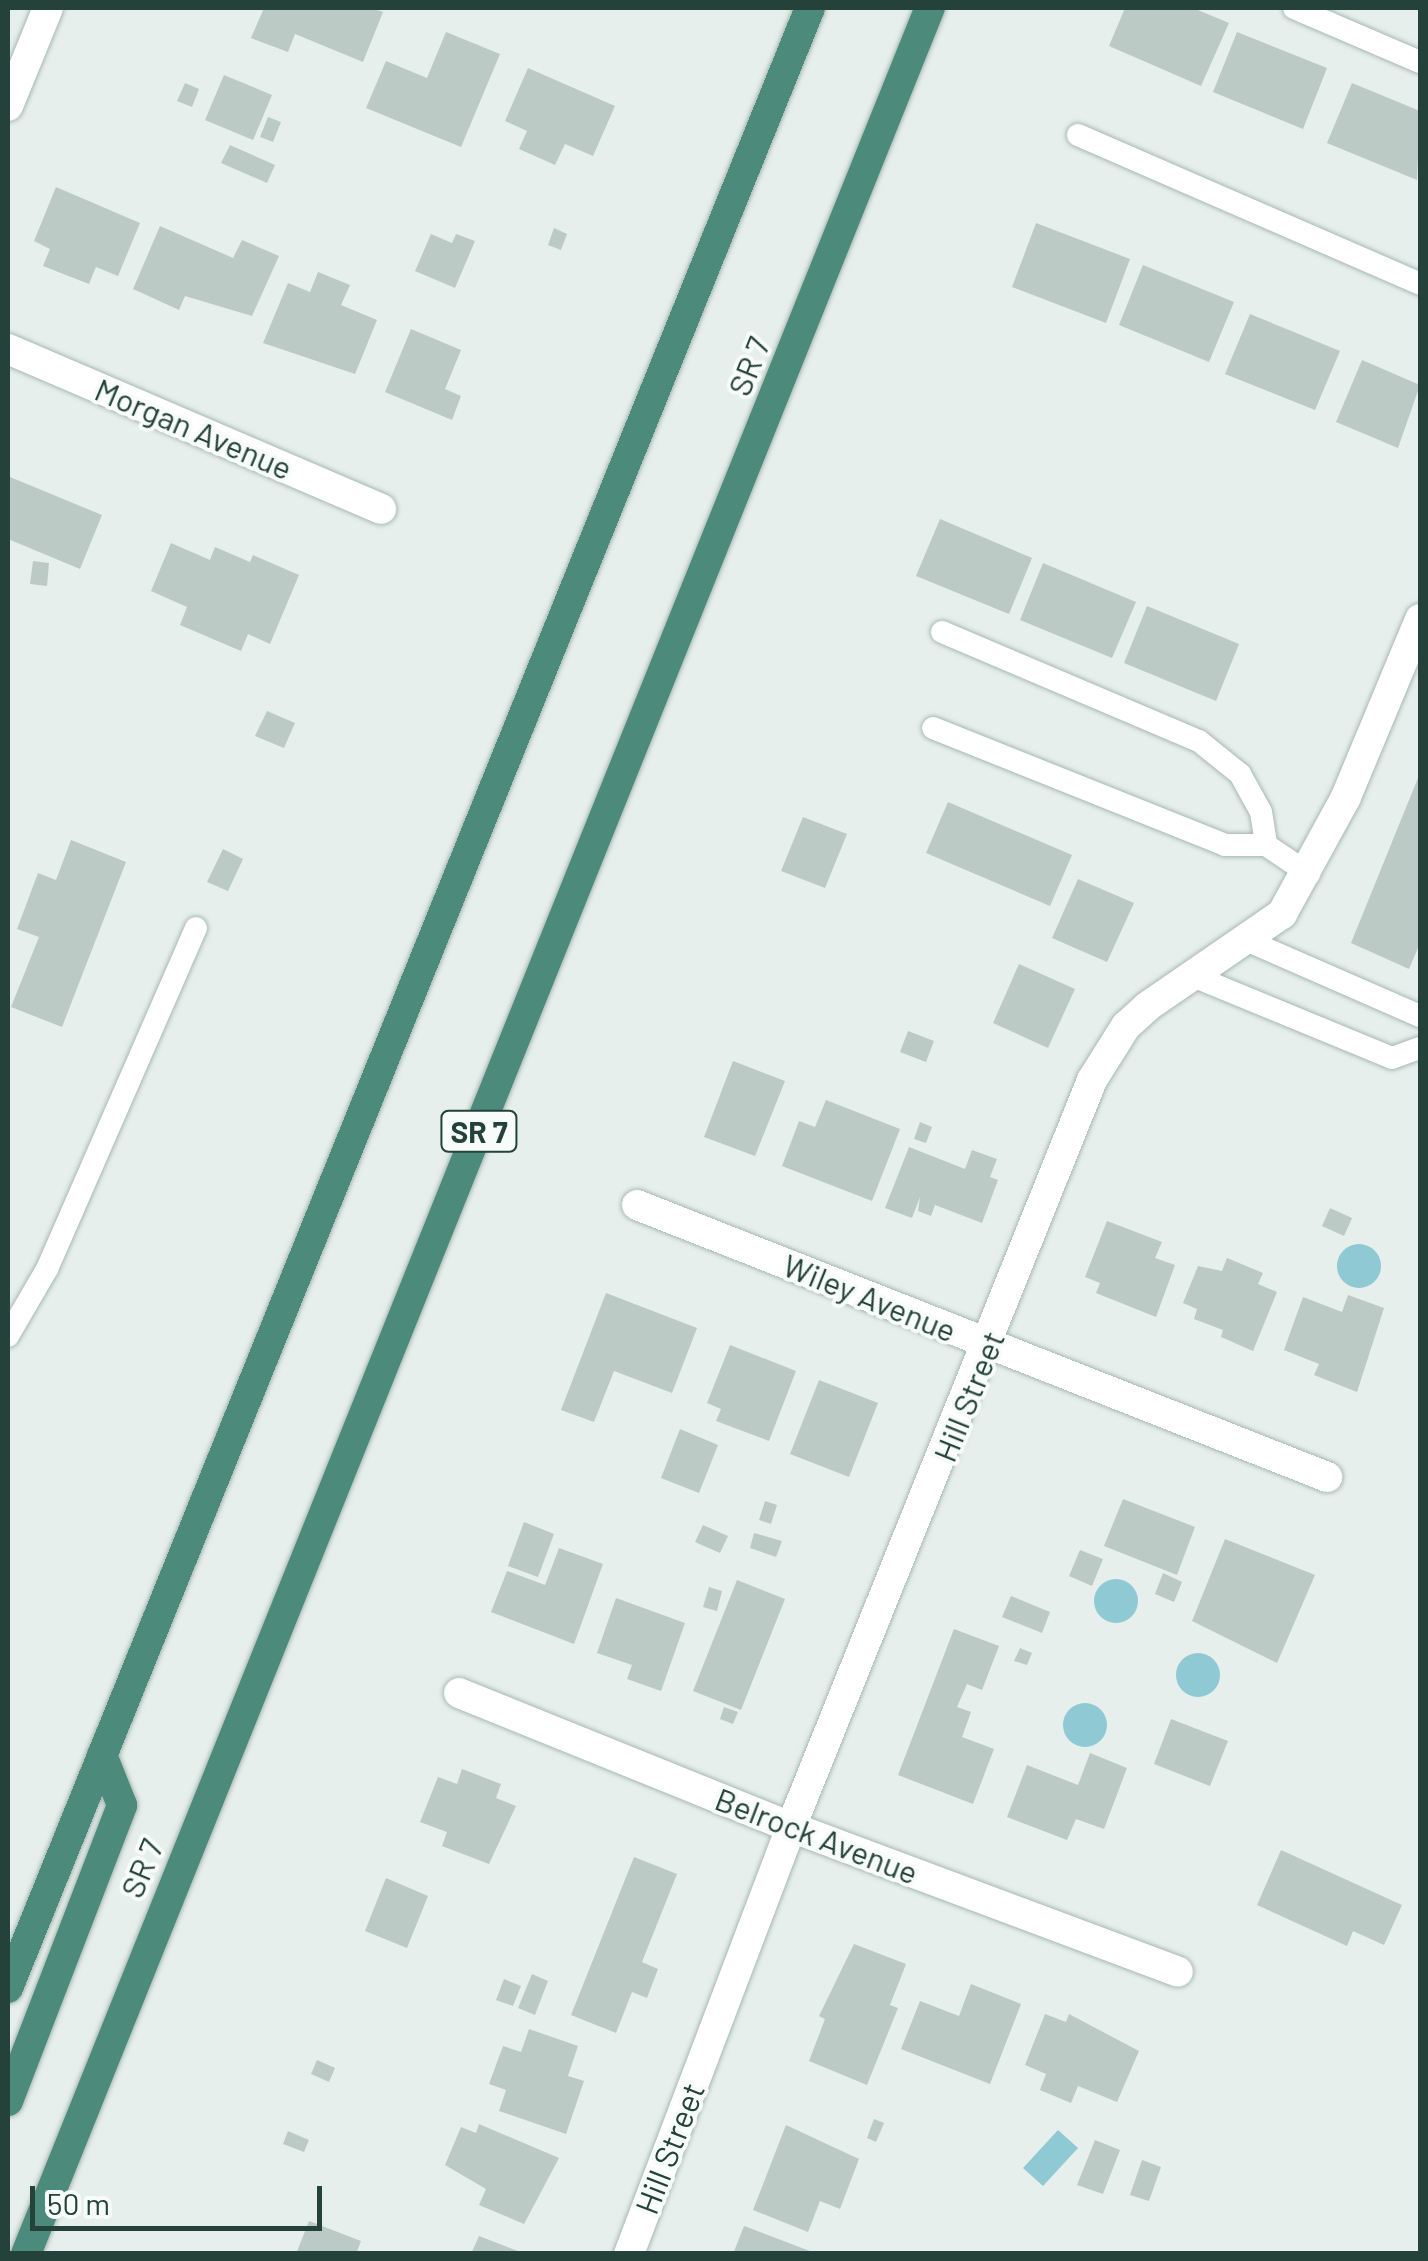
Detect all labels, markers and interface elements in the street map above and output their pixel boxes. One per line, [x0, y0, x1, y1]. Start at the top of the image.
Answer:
street label: SR 7 [719, 331, 777, 401]
street label: Morgan Avenue [90, 369, 298, 487]
road number: SR 7 [439, 1106, 519, 1156]
street label: Wiley Avenue [778, 1245, 962, 1349]
street label: Hill Street [924, 1325, 1012, 1467]
street label: Belrock Avenue [710, 1779, 924, 1891]
street label: SR 7 [112, 1833, 170, 1903]
street label: Hill Street [626, 2077, 712, 2219]
scale bar [35, 2166, 328, 2228]
text: 50 m [47, 2185, 110, 2221]

